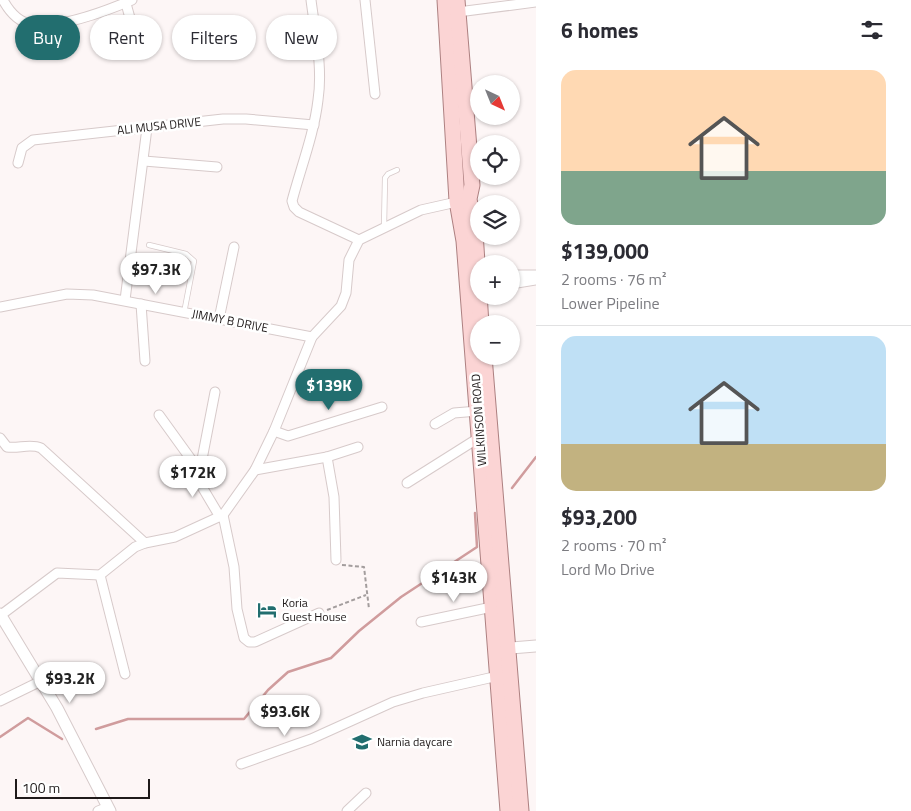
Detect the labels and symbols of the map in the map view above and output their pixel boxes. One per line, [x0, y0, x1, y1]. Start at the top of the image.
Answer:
north arrow [470, 75, 520, 125]
street label: ALI MUSA DRIVE [116, 112, 202, 139]
pin: $97.3K [115, 252, 197, 295]
street label: JIMMY B DRIVE [190, 304, 270, 337]
pin: $139K [294, 368, 364, 411]
street label: WILKINSON ROAD [466, 373, 491, 467]
pin: $172K [158, 456, 228, 498]
pin: $143K [419, 560, 489, 603]
place label: Koria Guest House [282, 593, 347, 626]
hotel icon: Koria Guest House [256, 599, 278, 621]
pin: $93.2K [29, 662, 111, 704]
pin: $93.6K [244, 694, 326, 737]
school or university icon: Narnia daycare [351, 731, 373, 753]
place label: Narnia daycare [377, 732, 452, 751]
scale bar [15, 776, 150, 799]

